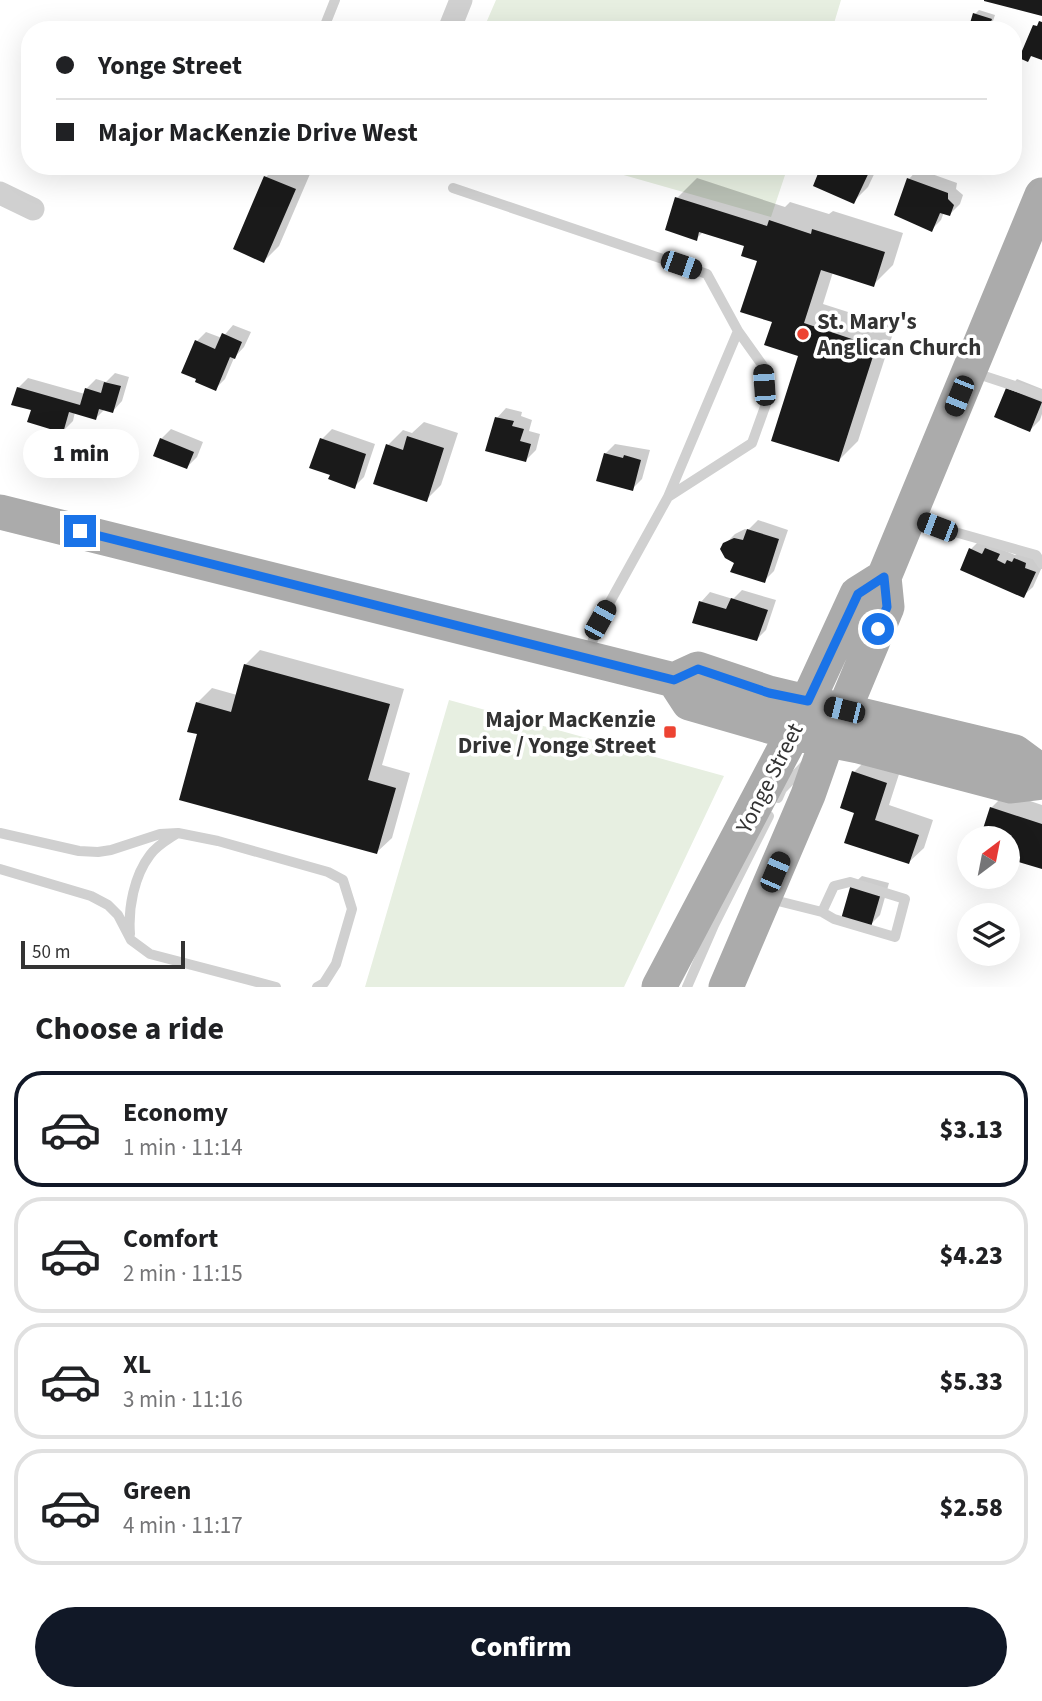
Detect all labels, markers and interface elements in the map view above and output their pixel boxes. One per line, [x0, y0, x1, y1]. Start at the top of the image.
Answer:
text: Yonge Street [98, 47, 242, 84]
text: Major MacKenzie Drive West [98, 114, 418, 151]
car [658, 248, 705, 282]
place label: St. Mary's Anglican Church [816, 305, 981, 364]
marker: St. Mary's Anglican Church [795, 326, 811, 342]
car [753, 363, 776, 407]
car [942, 373, 977, 419]
callout: 1 min [22, 430, 138, 478]
text: 1 min [53, 437, 109, 470]
car [914, 510, 961, 544]
route end [64, 515, 96, 547]
car [581, 597, 620, 643]
route start [862, 613, 894, 645]
car [822, 695, 867, 725]
place label: Major MacKenzie Drive / Yonge Street [458, 703, 656, 762]
street label: Yonge Street [727, 717, 811, 840]
marker: Major MacKenzie Drive / Yonge Street [662, 724, 678, 740]
north arrow [957, 826, 1020, 889]
map controls [957, 826, 1020, 966]
car [758, 849, 793, 895]
button: layers [957, 903, 1020, 966]
scale bar [21, 938, 186, 970]
text: 50 m [32, 939, 70, 966]
text: Choose a ride [35, 1006, 224, 1052]
text: Economy [123, 1094, 228, 1131]
icon: car [39, 1098, 102, 1161]
text: $3.13 [939, 1111, 1003, 1148]
text: 1 min · 11:14 [123, 1131, 243, 1164]
text: Comfort [123, 1220, 218, 1257]
icon: car [39, 1224, 102, 1287]
text: $4.23 [939, 1237, 1003, 1274]
text: 2 min · 11:15 [123, 1257, 243, 1290]
text: XL [123, 1346, 151, 1383]
icon: car [39, 1350, 102, 1413]
text: $5.33 [939, 1363, 1003, 1400]
text: 3 min · 11:16 [123, 1383, 243, 1416]
text: Green [123, 1472, 191, 1509]
icon: car [39, 1476, 102, 1539]
text: $2.58 [939, 1489, 1003, 1526]
text: 4 min · 11:17 [123, 1509, 243, 1542]
button: Confirm [35, 1607, 1007, 1687]

